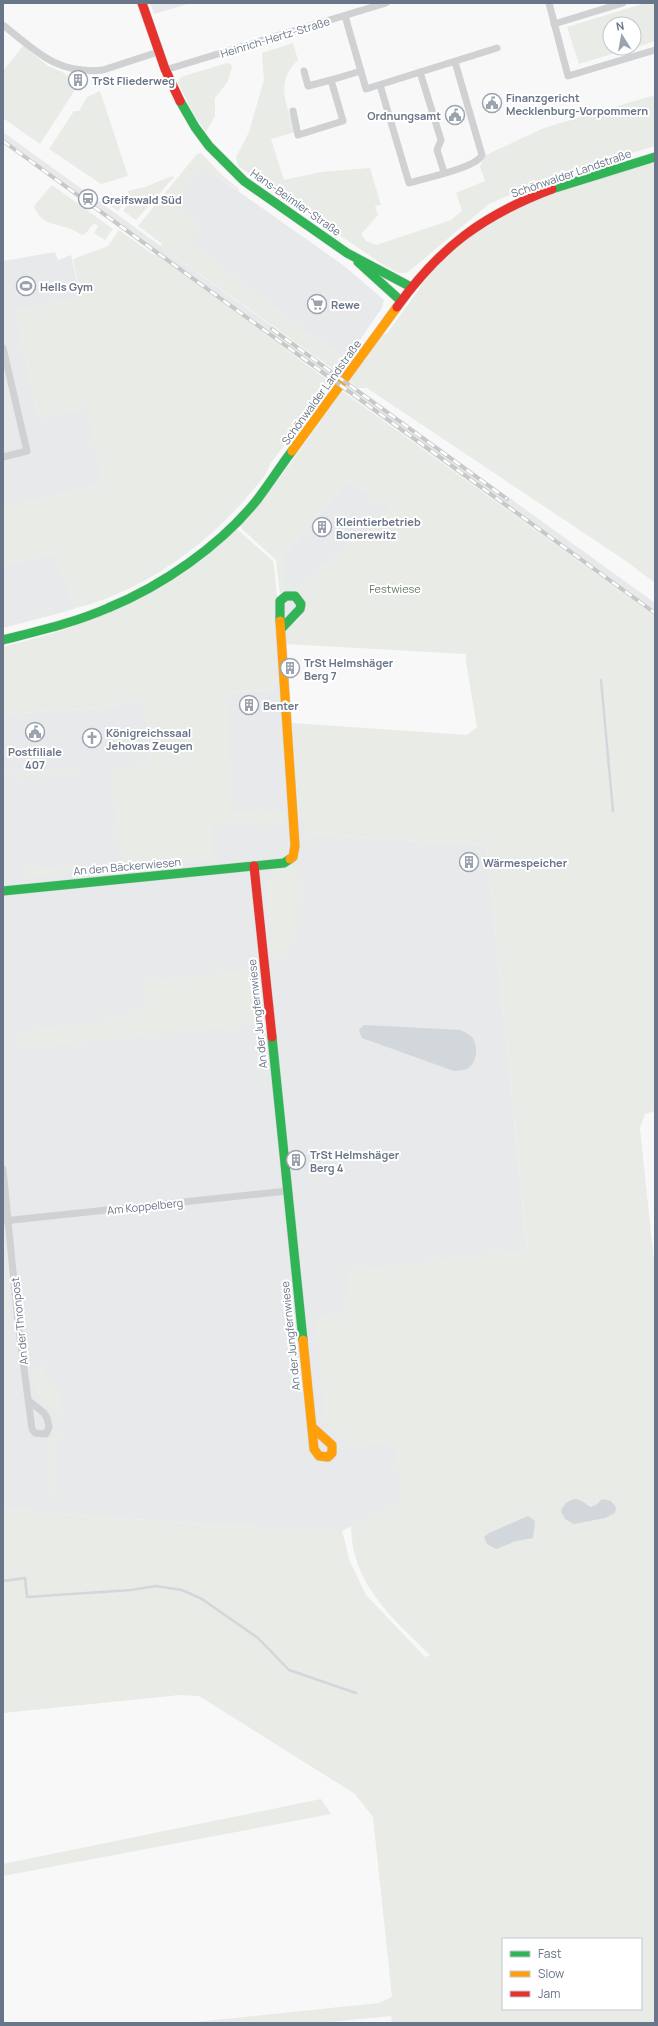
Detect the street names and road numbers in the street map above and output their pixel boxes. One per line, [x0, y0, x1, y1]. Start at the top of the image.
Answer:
street label: Heinrich-Hertz-Straße [218, 13, 332, 61]
street label: Schönwalder Landstraße [509, 145, 634, 201]
street label: Hans-Beimler-Straße [248, 165, 345, 239]
street label: Schönwalder Landstraße [278, 336, 364, 447]
street label: An den Bäckerwiesen [73, 854, 181, 878]
street label: An der Jungfernwiese [244, 958, 270, 1069]
street label: Am Koppelberg [106, 1195, 184, 1217]
street label: An der Thronpost [7, 1276, 31, 1366]
street label: An der Jungfernwiese [277, 1280, 303, 1391]

